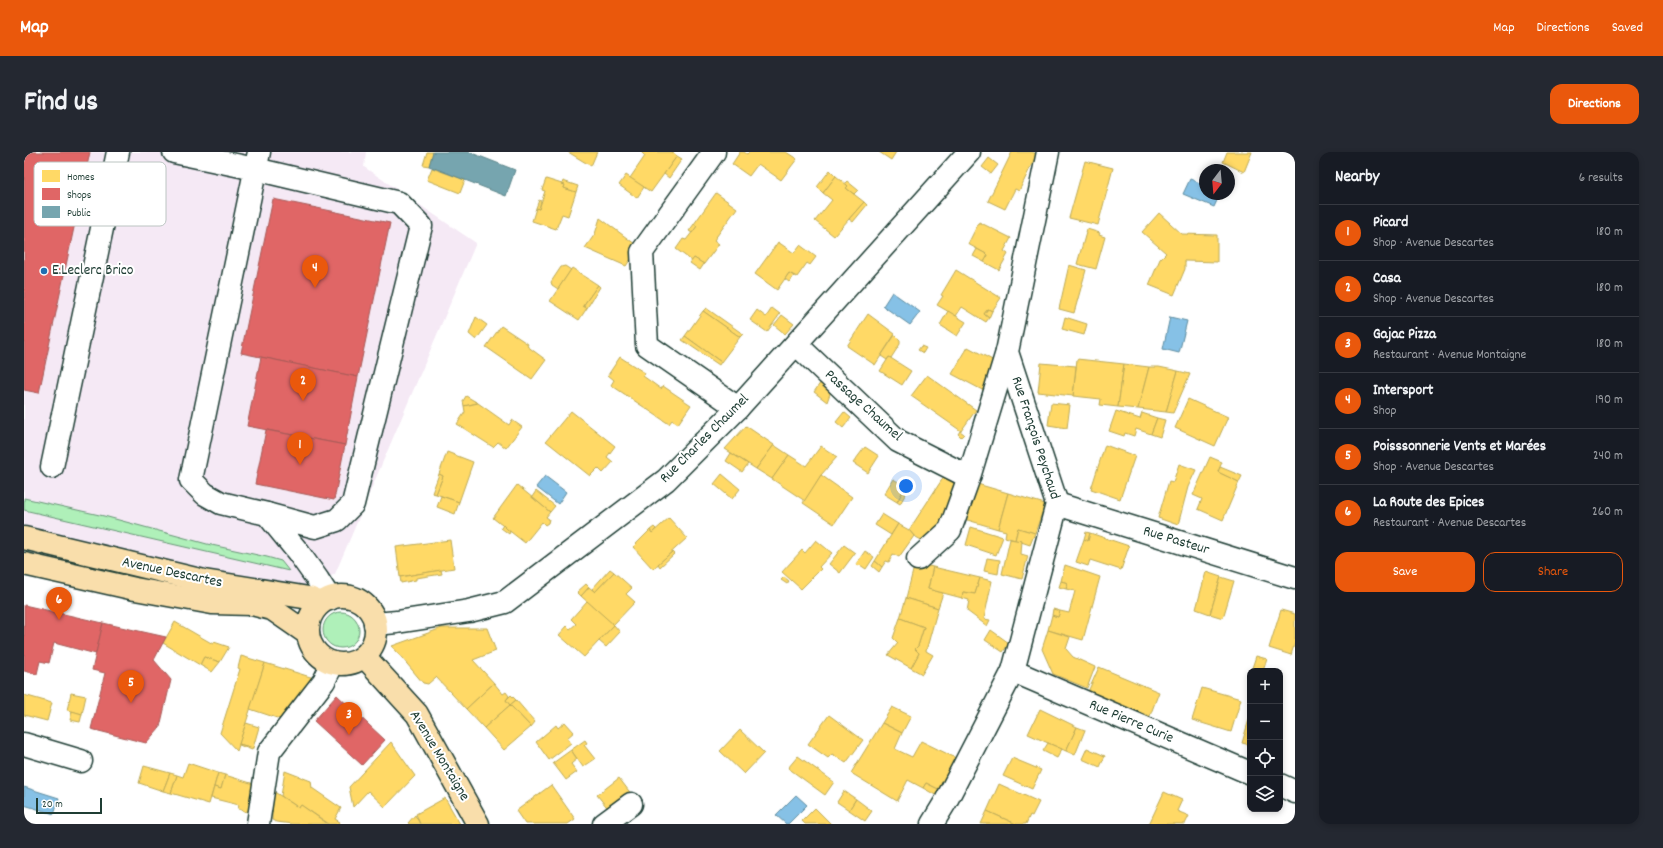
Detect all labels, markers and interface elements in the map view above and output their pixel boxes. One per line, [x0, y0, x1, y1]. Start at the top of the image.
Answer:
text: Map [20, 15, 49, 42]
text: Map [1493, 18, 1515, 38]
text: Directions [1537, 18, 1590, 38]
text: Saved [1612, 18, 1643, 38]
text: Find us [24, 84, 98, 124]
button: Directions [1550, 84, 1639, 124]
legend [34, 162, 166, 226]
north arrow [1199, 164, 1235, 200]
text: Nearby [1335, 166, 1379, 190]
text: 6 results [1579, 169, 1623, 188]
text: Homes [67, 170, 95, 186]
text: Shops [67, 188, 92, 204]
text: Public [67, 206, 91, 222]
text: Picard [1373, 212, 1408, 234]
text: 1 [1347, 223, 1349, 242]
text: 180 m [1596, 223, 1623, 242]
text: Shop · Avenue Descartes [1373, 234, 1494, 253]
pin: 4 [302, 255, 328, 288]
place label: E.Leclerc Brico [52, 260, 134, 282]
marker: E.Leclerc Brico [39, 266, 49, 276]
text: Casa [1373, 268, 1401, 290]
text: 2 [1345, 279, 1351, 298]
text: 180 m [1596, 279, 1623, 298]
text: Shop · Avenue Descartes [1373, 290, 1494, 309]
text: Gajac Pizza [1373, 324, 1436, 346]
text: 3 [1345, 335, 1351, 354]
text: 180 m [1596, 335, 1623, 354]
text: Restaurant · Avenue Montaigne [1373, 346, 1526, 365]
street label: Passage Chaumel [819, 365, 907, 447]
pin: 2 [290, 368, 316, 401]
street label: Rue François Peychaud [1005, 374, 1065, 502]
text: Intersport [1373, 380, 1433, 402]
street label: Rue Charles Chaumel [655, 389, 755, 489]
text: 4 [1345, 391, 1351, 410]
text: 190 m [1595, 391, 1623, 410]
text: Shop [1373, 402, 1396, 421]
pin: 1 [287, 432, 313, 465]
text: Poisssonnerie Vents et Marées [1373, 436, 1546, 458]
text: 5 [1345, 447, 1351, 466]
text: 240 m [1593, 447, 1623, 466]
text: Shop · Avenue Descartes [1373, 458, 1494, 477]
your location [896, 476, 916, 496]
text: La Route des Epices [1373, 492, 1484, 514]
text: 6 [1345, 503, 1351, 522]
text: 260 m [1592, 503, 1623, 522]
text: Restaurant · Avenue Descartes [1373, 514, 1526, 533]
street label: Rue Pasteur [1140, 521, 1212, 562]
street label: Avenue Descartes [120, 552, 224, 594]
button: Save [1335, 552, 1475, 592]
button: Share [1483, 552, 1623, 592]
pin: 6 [46, 587, 72, 620]
map controls [1247, 668, 1283, 812]
button: + [1247, 668, 1283, 704]
pin: 5 [118, 670, 144, 703]
street label: Rue Pierre Curie [1085, 694, 1177, 750]
pin: 3 [336, 702, 362, 735]
button: − [1247, 704, 1283, 740]
street label: Avenue Montaigne [403, 706, 475, 806]
button: locate [1247, 740, 1283, 776]
button: layers [1247, 776, 1283, 812]
scale bar [36, 796, 102, 815]
text: 20 m [42, 797, 63, 813]

